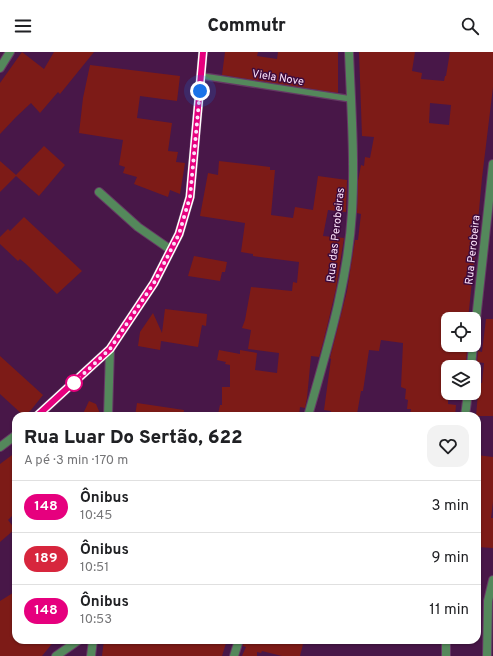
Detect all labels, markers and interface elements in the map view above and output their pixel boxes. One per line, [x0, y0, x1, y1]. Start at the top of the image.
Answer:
icon: menu [12, 15, 34, 37]
text: Commutr [207, 15, 286, 38]
icon: search [459, 15, 481, 37]
street label: Viela Nove [251, 67, 305, 89]
your location [190, 81, 210, 101]
street label: Rua das Perobeiras [324, 187, 348, 283]
street label: Rua Perobeira [462, 214, 484, 285]
map controls [441, 312, 481, 400]
button: locate [441, 312, 481, 352]
button: layers [441, 360, 481, 400]
unlabelled marker [65, 374, 83, 392]
button: heart [427, 425, 469, 467]
text: Rua Luar Do Sertão, 622 [24, 426, 243, 450]
text: A pé · 3 min · 170 m [24, 453, 128, 469]
text: Ônibus [80, 489, 129, 508]
text: 3 min [431, 497, 469, 516]
text: 148 [34, 498, 58, 515]
text: 10:45 [80, 508, 112, 524]
text: Ônibus [80, 541, 129, 560]
text: 9 min [432, 549, 469, 568]
text: 189 [35, 550, 58, 567]
text: 10:51 [80, 560, 109, 576]
text: Ônibus [80, 593, 129, 612]
text: 11 min [429, 601, 469, 620]
text: 148 [34, 602, 58, 619]
text: 10:53 [80, 612, 112, 628]

